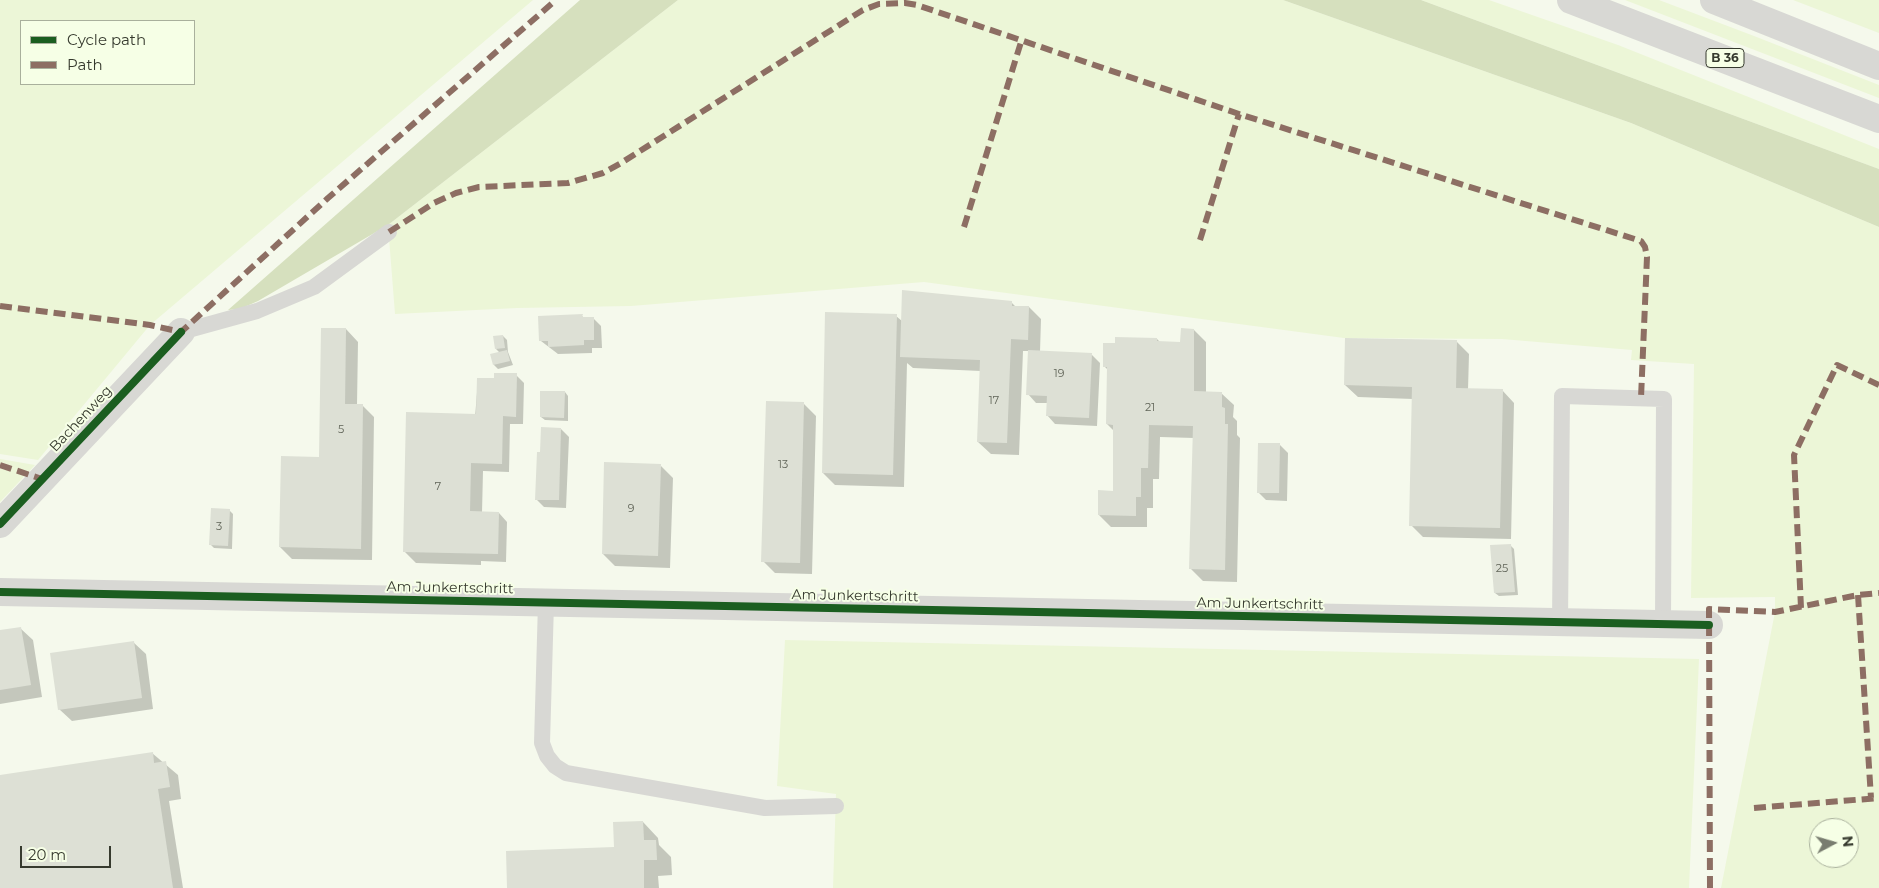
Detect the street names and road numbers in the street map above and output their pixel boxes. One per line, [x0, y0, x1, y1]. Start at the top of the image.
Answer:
road number: B 36 [1706, 48, 1744, 68]
street label: Bachenweg [46, 383, 116, 455]
street label: Am Junkertschritt [386, 578, 514, 598]
street label: Am Junkertschritt [791, 586, 919, 606]
street label: Am Junkertschritt [1196, 594, 1324, 614]

